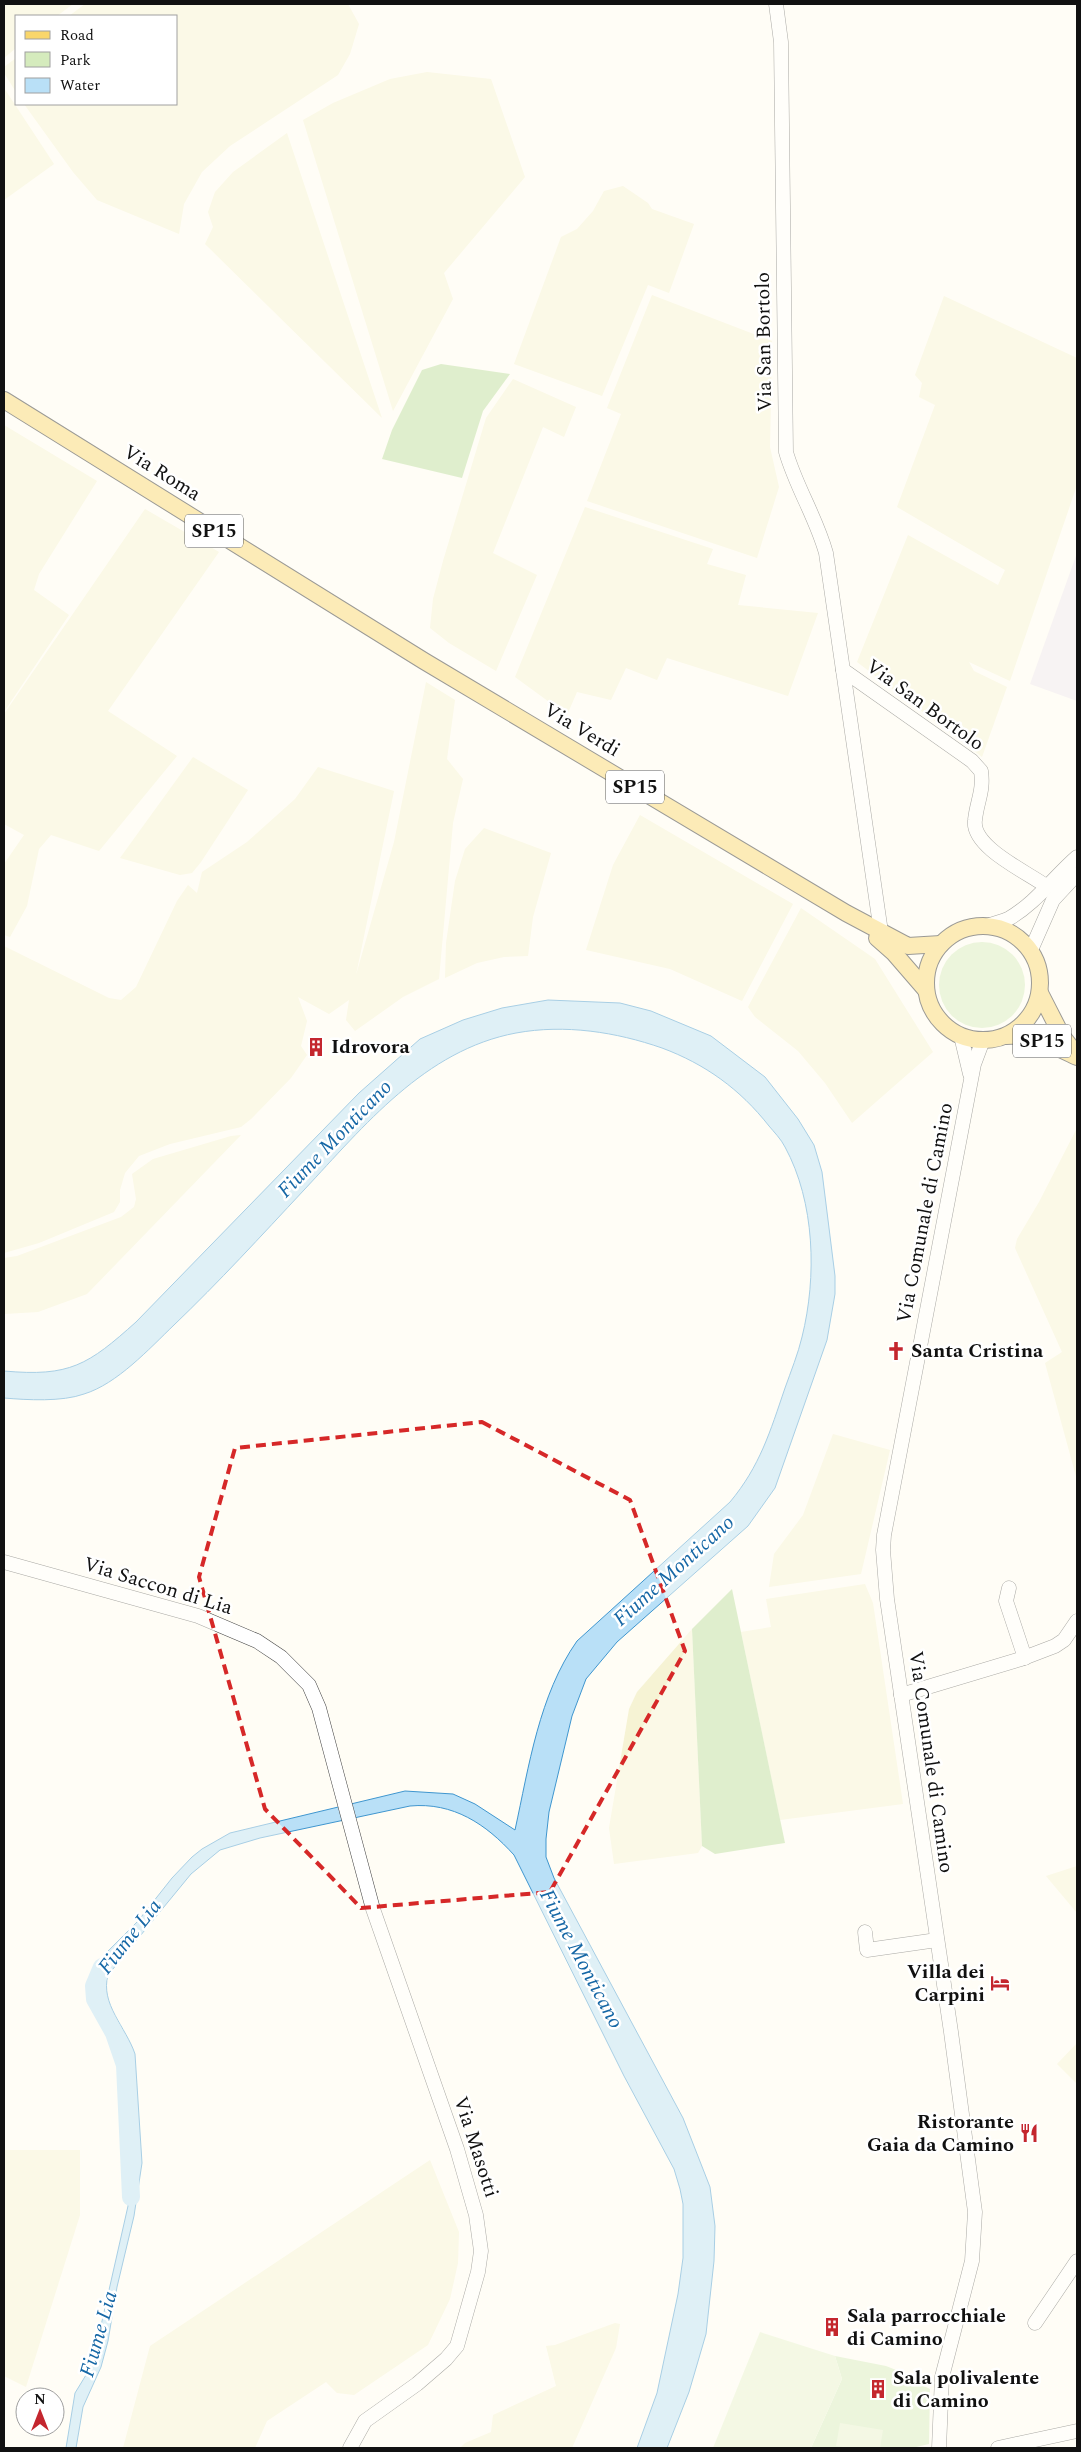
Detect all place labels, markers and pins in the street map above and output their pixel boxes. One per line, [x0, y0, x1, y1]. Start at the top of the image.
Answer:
place label: Idrovora [331, 1032, 410, 1062]
building icon: Idrovora [305, 1036, 327, 1058]
place label: Santa Cristina [911, 1336, 1044, 1366]
church icon: Santa Cristina [885, 1340, 907, 1362]
place label: Villa dei Carpini [907, 1957, 985, 2010]
hotel icon: Villa dei Carpini [989, 1972, 1011, 1994]
place label: Ristorante Gaia da Camino [867, 2107, 1014, 2160]
restaurant icon: Ristorante Gaia da Camino [1018, 2122, 1040, 2144]
place label: Sala parrocchiale di Camino [847, 2301, 1006, 2354]
building icon: Sala parrocchiale di Camino [821, 2316, 843, 2338]
place label: Sala polivalente di Camino [893, 2363, 1039, 2416]
building icon: Sala polivalente di Camino [867, 2378, 889, 2400]

